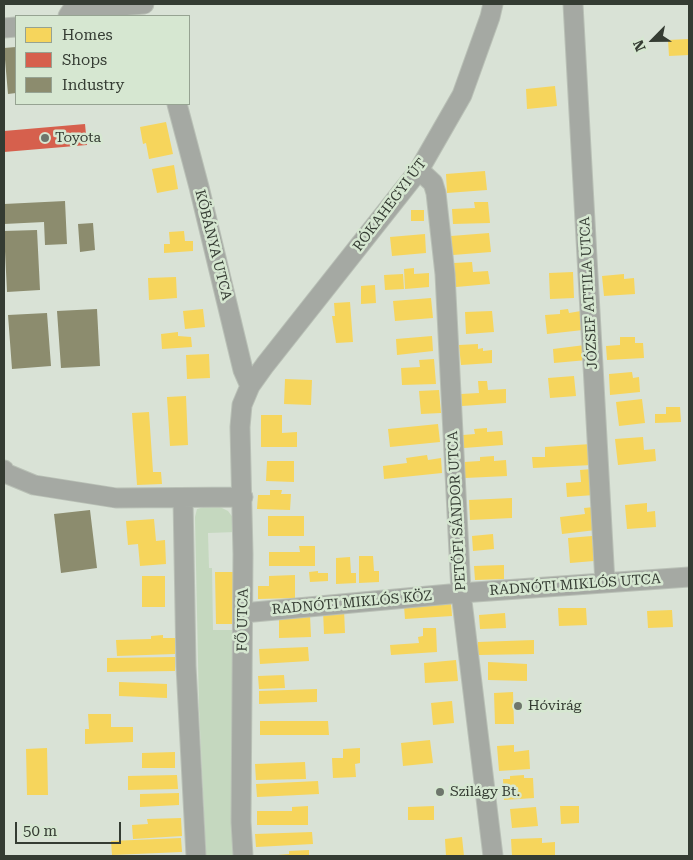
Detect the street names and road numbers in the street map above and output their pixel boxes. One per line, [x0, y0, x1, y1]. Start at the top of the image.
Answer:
street label: RÓKAHEGYI ÚT [350, 155, 430, 255]
street label: KŐBÁNYA UTCA [191, 188, 235, 302]
street label: JÓZSEF ATTILA UTCA [577, 216, 601, 370]
street label: PETŐFI SÁNDOR UTCA [444, 431, 470, 591]
street label: RADNÓTI MIKLÓS UTCA [489, 571, 661, 599]
street label: FŐ UTCA [234, 588, 252, 652]
street label: RADNÓTI MIKLÓS KÖZ [271, 588, 433, 618]

